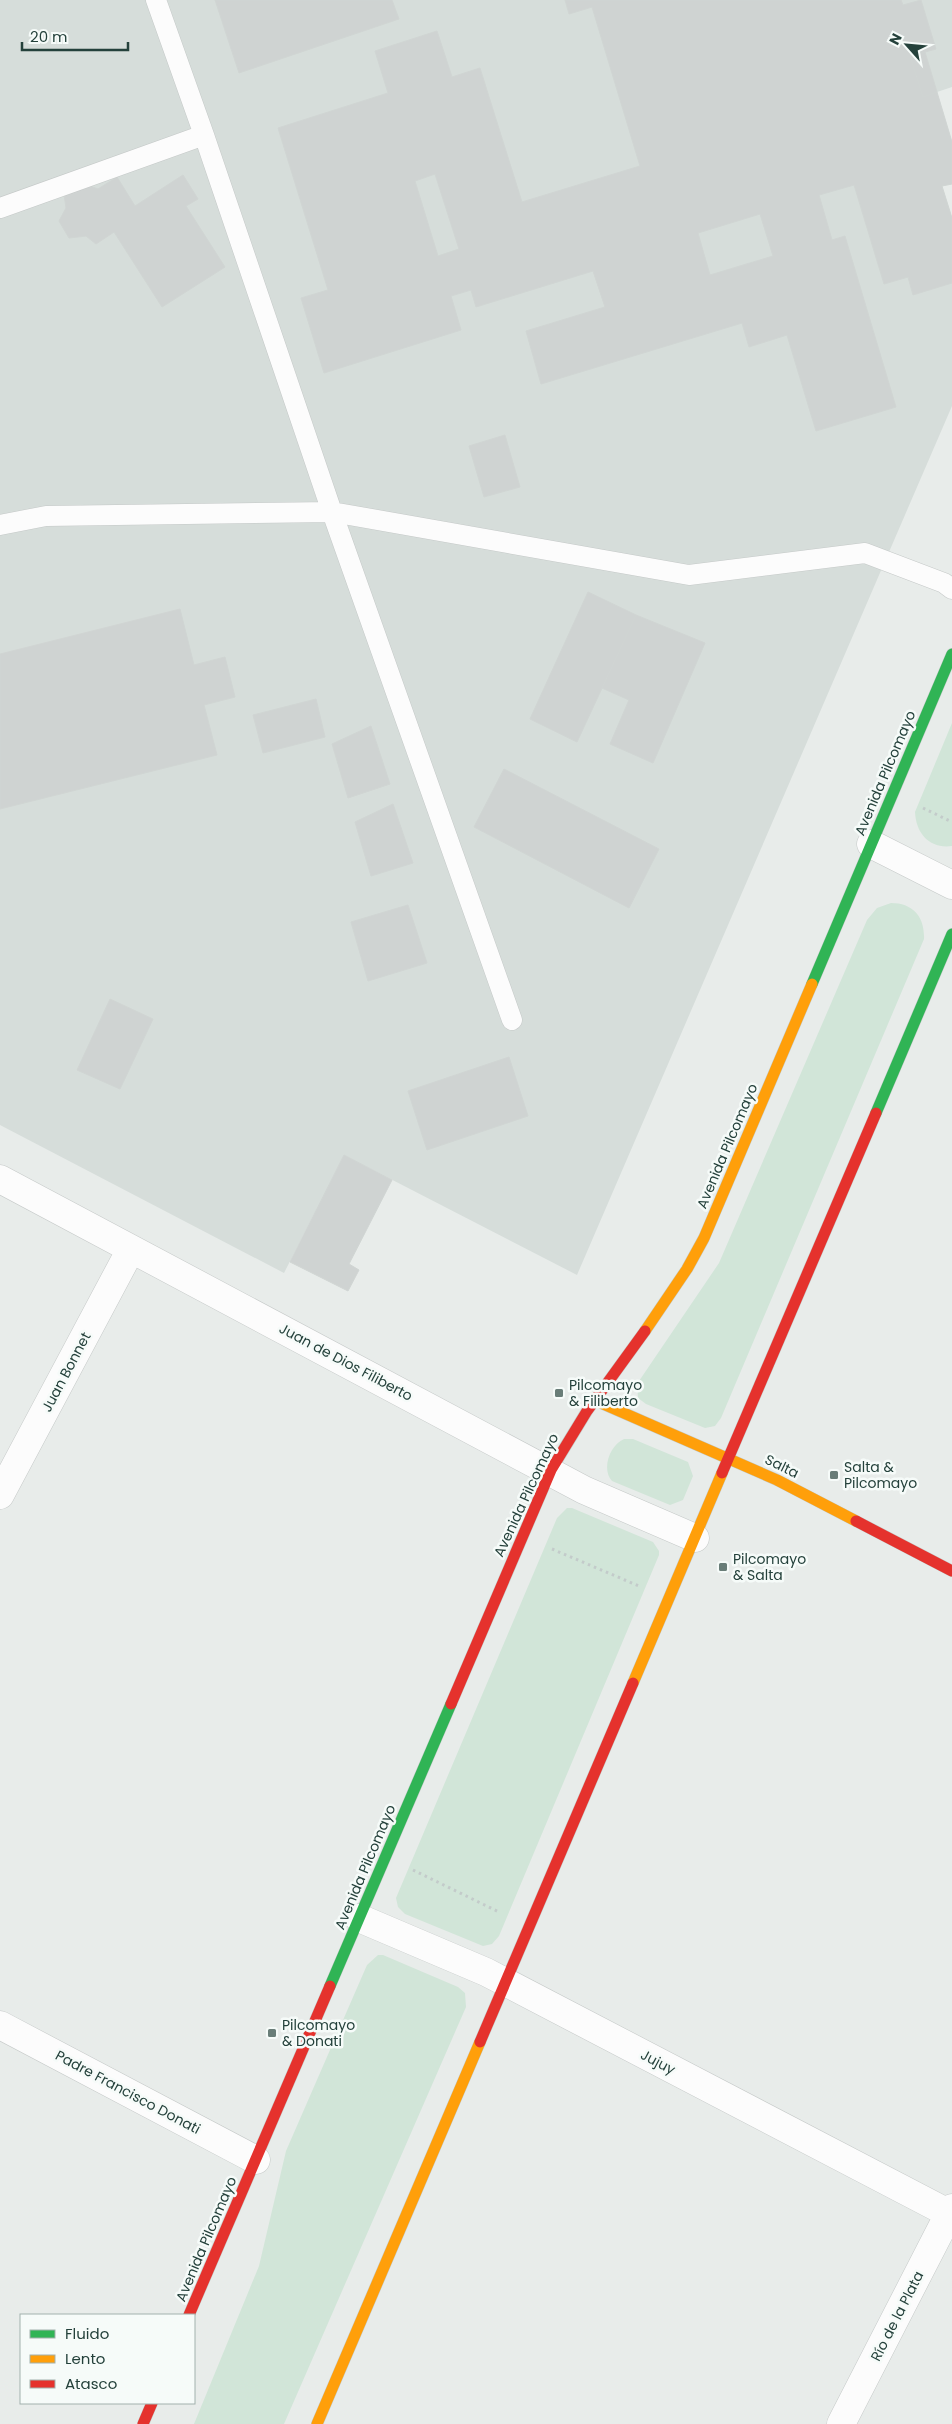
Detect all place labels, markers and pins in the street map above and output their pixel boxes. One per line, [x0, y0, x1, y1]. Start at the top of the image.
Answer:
place label: Pilcomayo & Filiberto [569, 1375, 642, 1411]
marker: Pilcomayo & Filiberto [553, 1387, 565, 1399]
place label: Salta & Pilcomayo [844, 1457, 917, 1493]
marker: Salta & Pilcomayo [828, 1469, 840, 1481]
place label: Pilcomayo & Salta [733, 1549, 806, 1585]
marker: Pilcomayo & Salta [717, 1561, 729, 1573]
place label: Pilcomayo & Donati [282, 2015, 355, 2051]
marker: Pilcomayo & Donati [266, 2027, 278, 2039]

